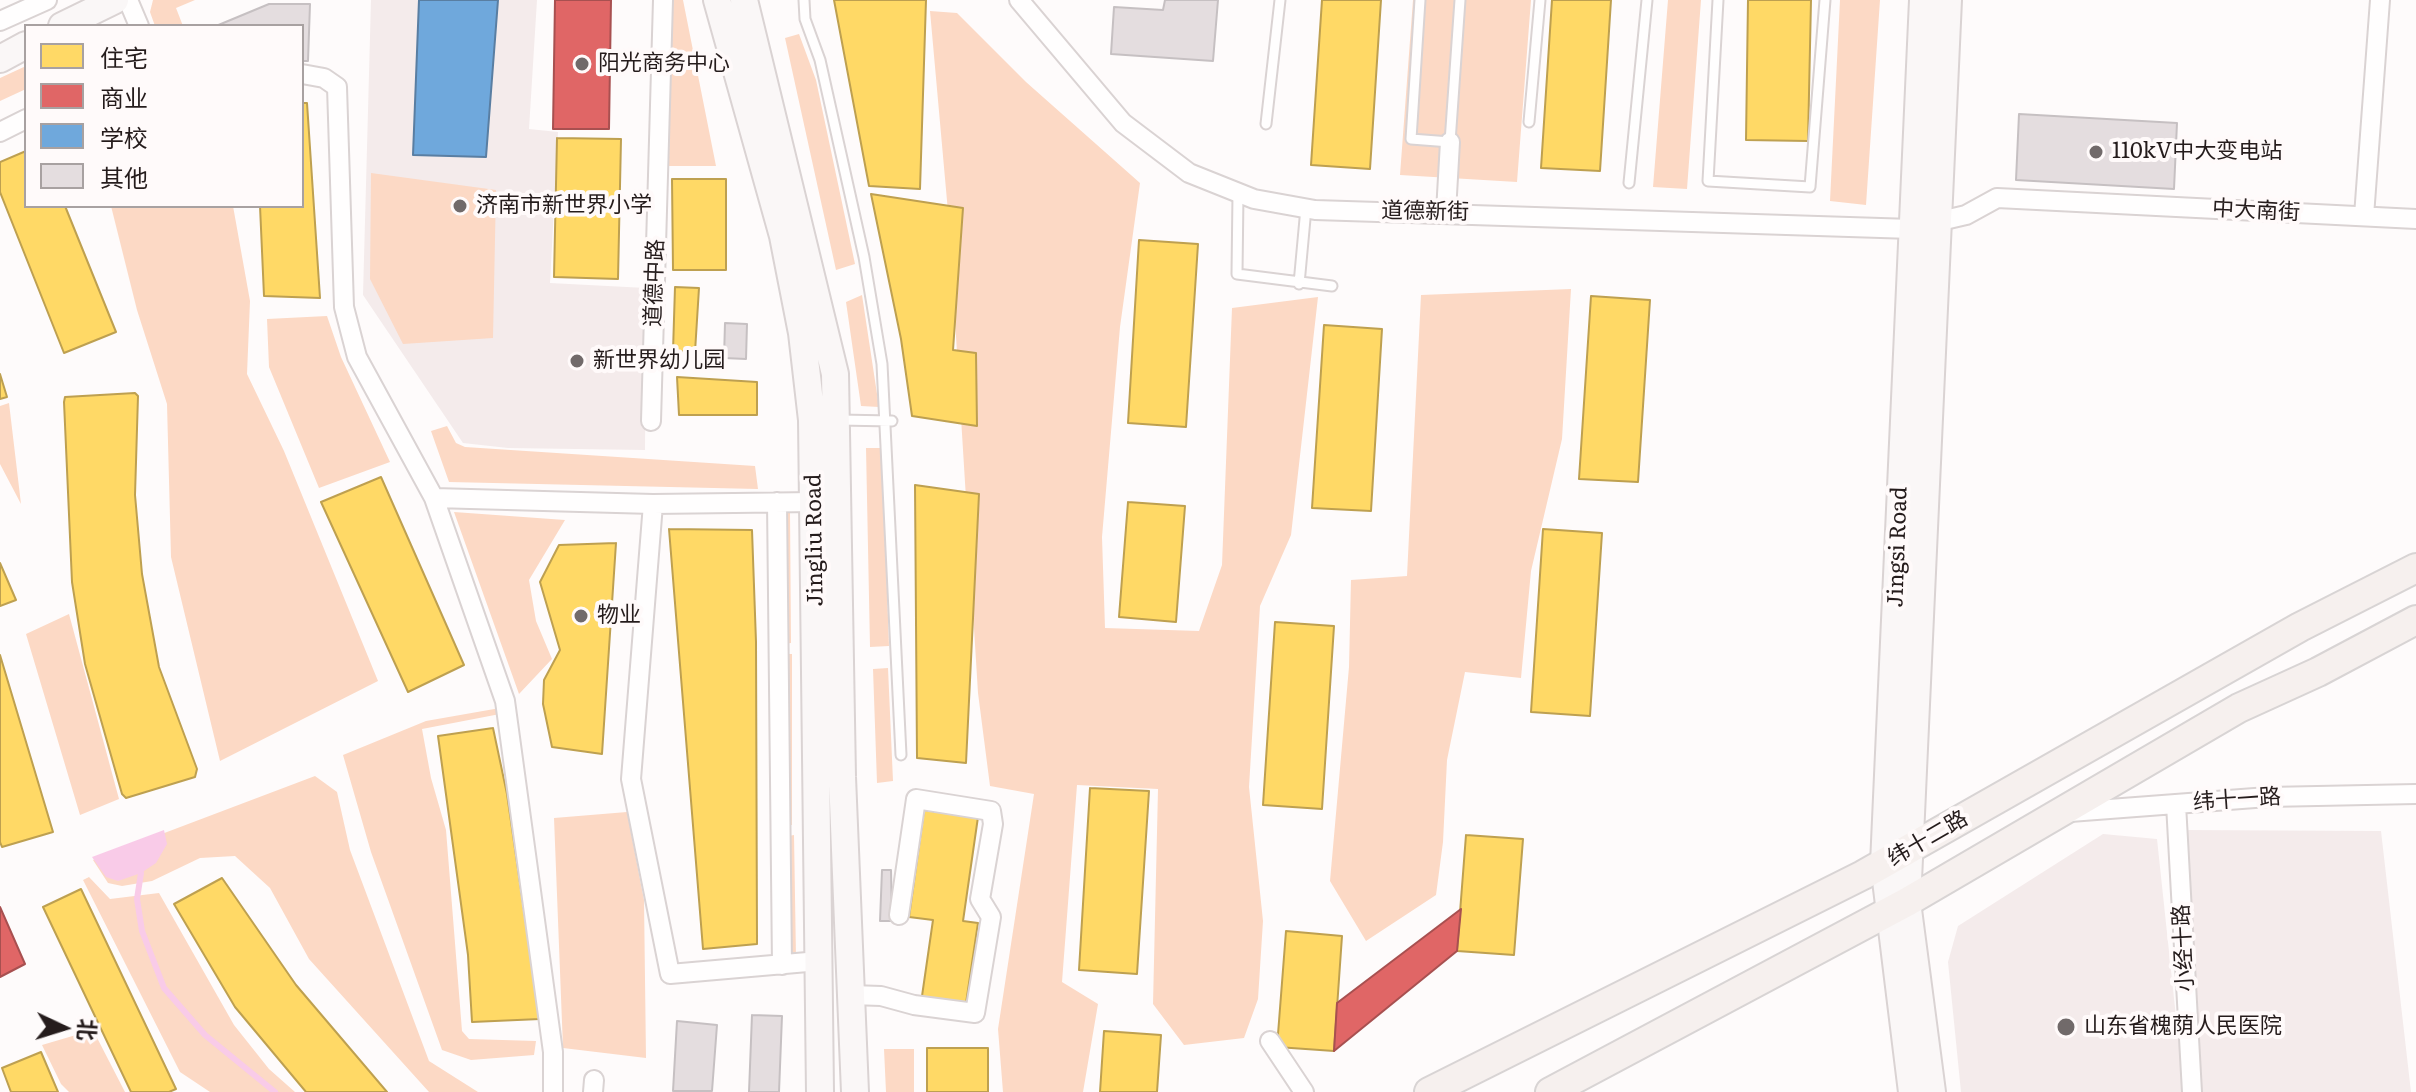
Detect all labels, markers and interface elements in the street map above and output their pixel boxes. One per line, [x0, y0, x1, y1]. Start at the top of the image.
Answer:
legend [24, 24, 304, 208]
text: 住宅 [100, 39, 148, 74]
place label: 阳光商务中心 [598, 51, 730, 77]
marker: 阳光商务中心 [573, 55, 591, 73]
text: 商业 [100, 79, 148, 114]
text: 学校 [100, 119, 148, 154]
place label: 110kV中大变电站 [2112, 139, 2282, 165]
marker: 110kV中大变电站 [2087, 143, 2105, 161]
text: 其他 [100, 159, 148, 194]
place label: 济南市新世界小学 [476, 193, 652, 219]
street label: 中大南街 [2211, 196, 2301, 226]
marker: 济南市新世界小学 [451, 197, 469, 215]
street label: 道德新街 [1381, 198, 1469, 226]
street label: 道德中路 [640, 239, 670, 327]
place label: 新世界幼儿园 [593, 348, 725, 374]
marker: 新世界幼儿园 [568, 352, 586, 370]
street label: Jingliu Road [801, 474, 829, 606]
street label: Jingsi Road [1883, 486, 1913, 608]
place label: 物业 [597, 603, 641, 629]
marker: 物业 [572, 607, 590, 625]
street label: 纬十一路 [2192, 784, 2282, 816]
street label: 纬十二路 [1883, 806, 1973, 872]
street label: 小经十路 [2169, 903, 2199, 993]
north arrow [24, 988, 104, 1068]
place label: 山东省槐荫人民医院 [2084, 1014, 2282, 1040]
marker: 山东省槐荫人民医院 [2055, 1016, 2077, 1038]
text: 北 [71, 1018, 106, 1042]

